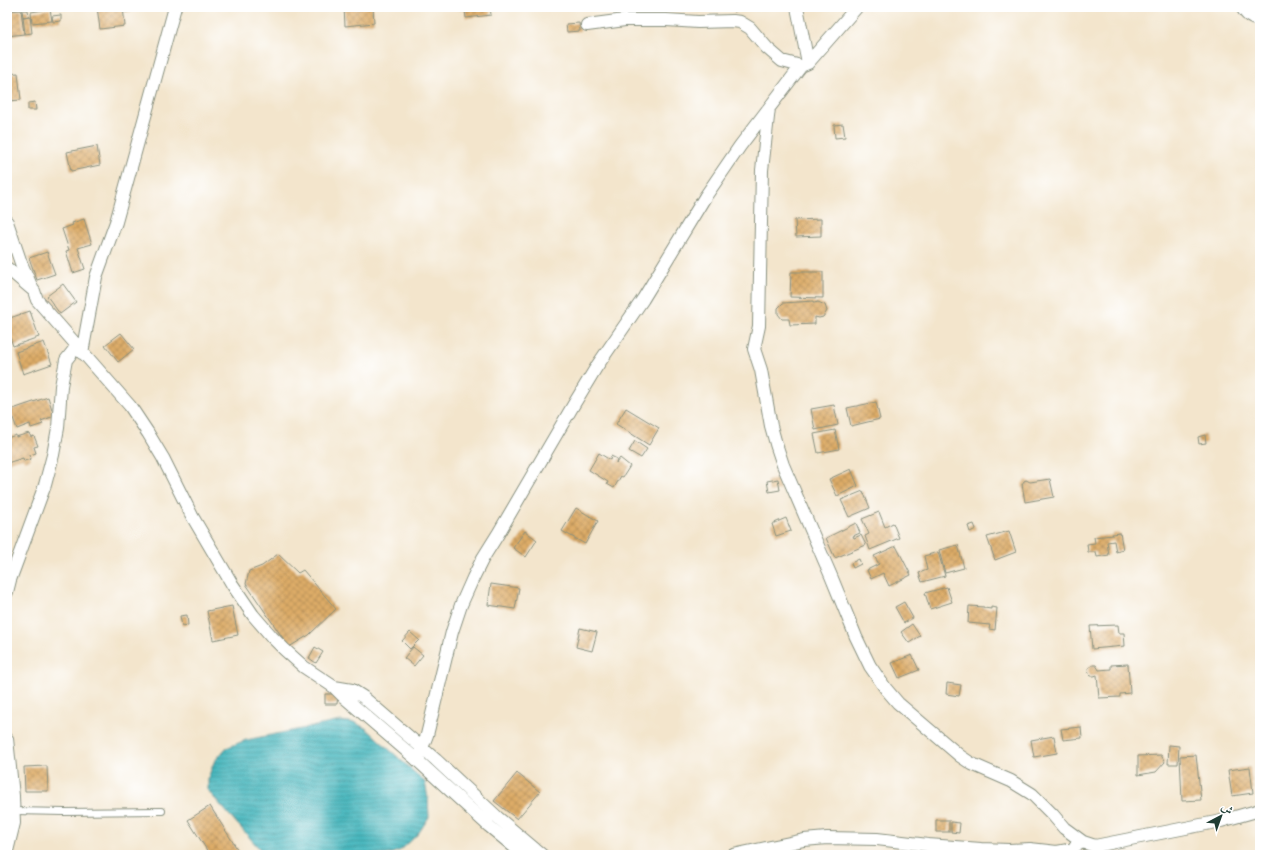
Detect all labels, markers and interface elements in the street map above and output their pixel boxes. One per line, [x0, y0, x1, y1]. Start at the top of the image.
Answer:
north arrow [1201, 796, 1241, 836]
text: ش [1218, 800, 1236, 819]

